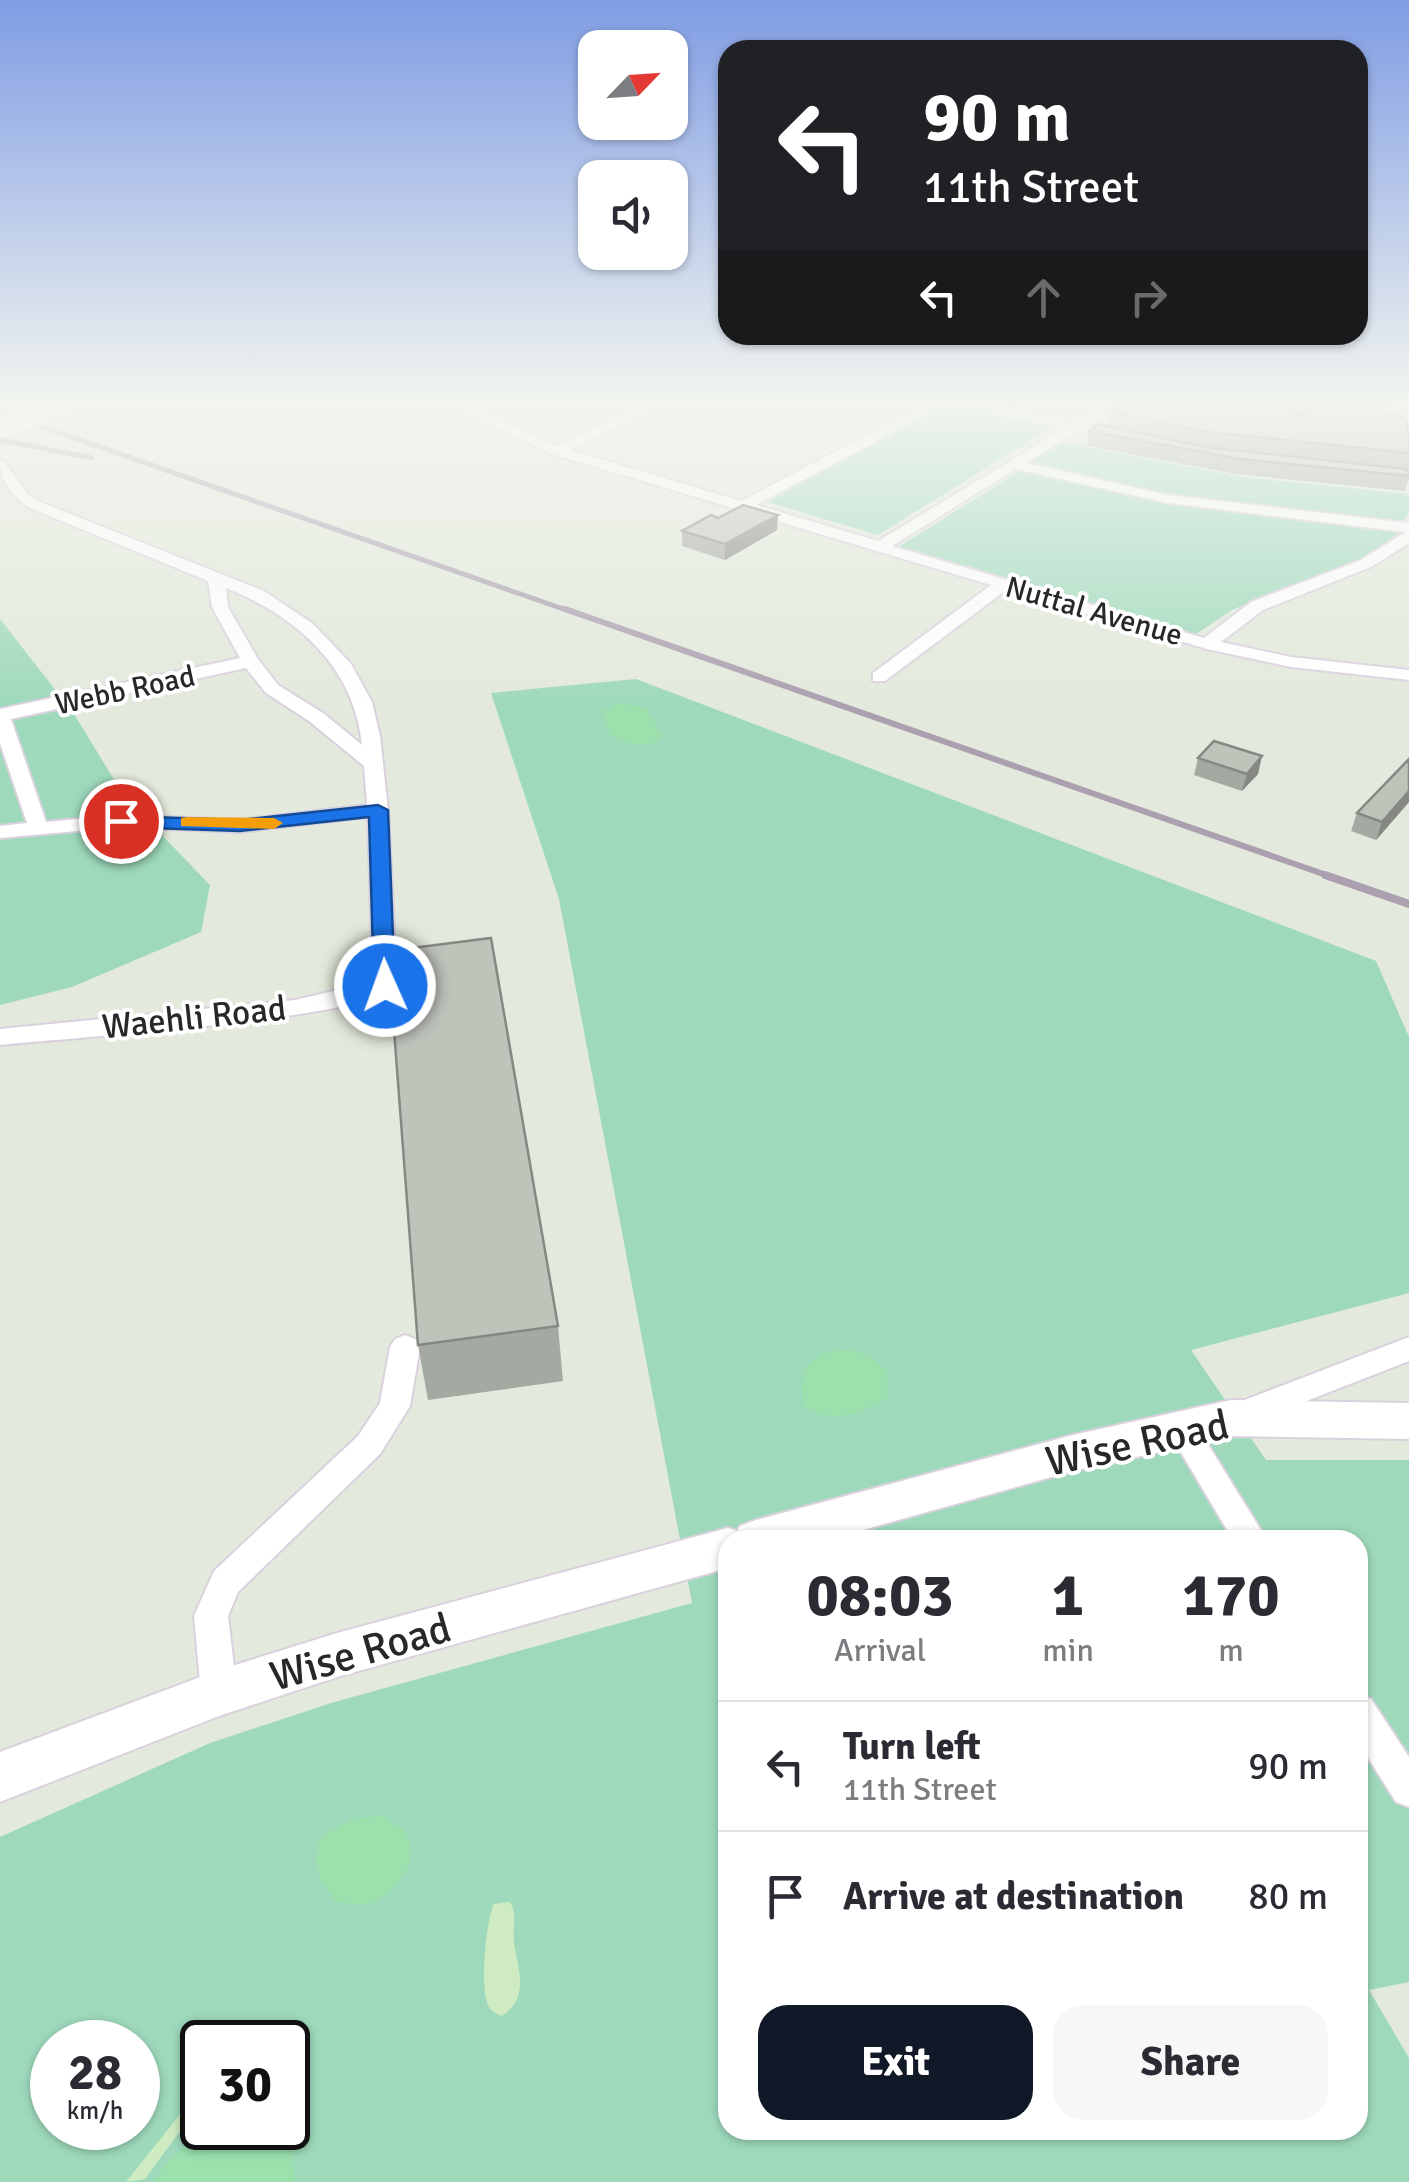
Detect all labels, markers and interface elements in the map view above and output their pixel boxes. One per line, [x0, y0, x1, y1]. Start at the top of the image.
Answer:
north arrow [578, 30, 688, 140]
map controls [578, 30, 688, 270]
text: 90 m [923, 74, 1071, 160]
icon: left [758, 80, 888, 210]
button: sound [578, 160, 688, 270]
text: 11th Street [923, 160, 1139, 215]
icon: left [911, 270, 966, 325]
icon: ahead [1016, 270, 1071, 325]
icon: right [1121, 270, 1176, 325]
street label: Nuttal Avenue [1001, 569, 1187, 654]
street label: Webb Road [52, 658, 198, 723]
pin [79, 779, 164, 864]
icon: arrive [94, 794, 149, 849]
position arrow [333, 934, 437, 1038]
street label: Waehli Road [100, 986, 288, 1049]
street label: Wise Road [1041, 1399, 1233, 1488]
text: 08:03 [806, 1559, 954, 1633]
text: 1 [1052, 1559, 1084, 1633]
text: 170 [1182, 1559, 1280, 1633]
street label: Wise Road [264, 1602, 457, 1703]
text: Arrival [834, 1631, 926, 1670]
text: min [1042, 1631, 1094, 1670]
text: m [1218, 1631, 1244, 1670]
text: Turn left [843, 1723, 981, 1770]
icon: left [758, 1739, 813, 1794]
text: 90 m [1248, 1743, 1328, 1790]
text: 11th Street [843, 1770, 997, 1809]
icon: arrive [758, 1869, 813, 1924]
text: Arrive at destination [843, 1873, 1184, 1920]
text: 80 m [1248, 1873, 1328, 1920]
button: Exit [758, 2005, 1033, 2120]
button: Share [1053, 2005, 1328, 2120]
speed limit sign: 30 [180, 2020, 310, 2150]
text: 28 [68, 2042, 122, 2104]
text: km/h [67, 2095, 123, 2126]

